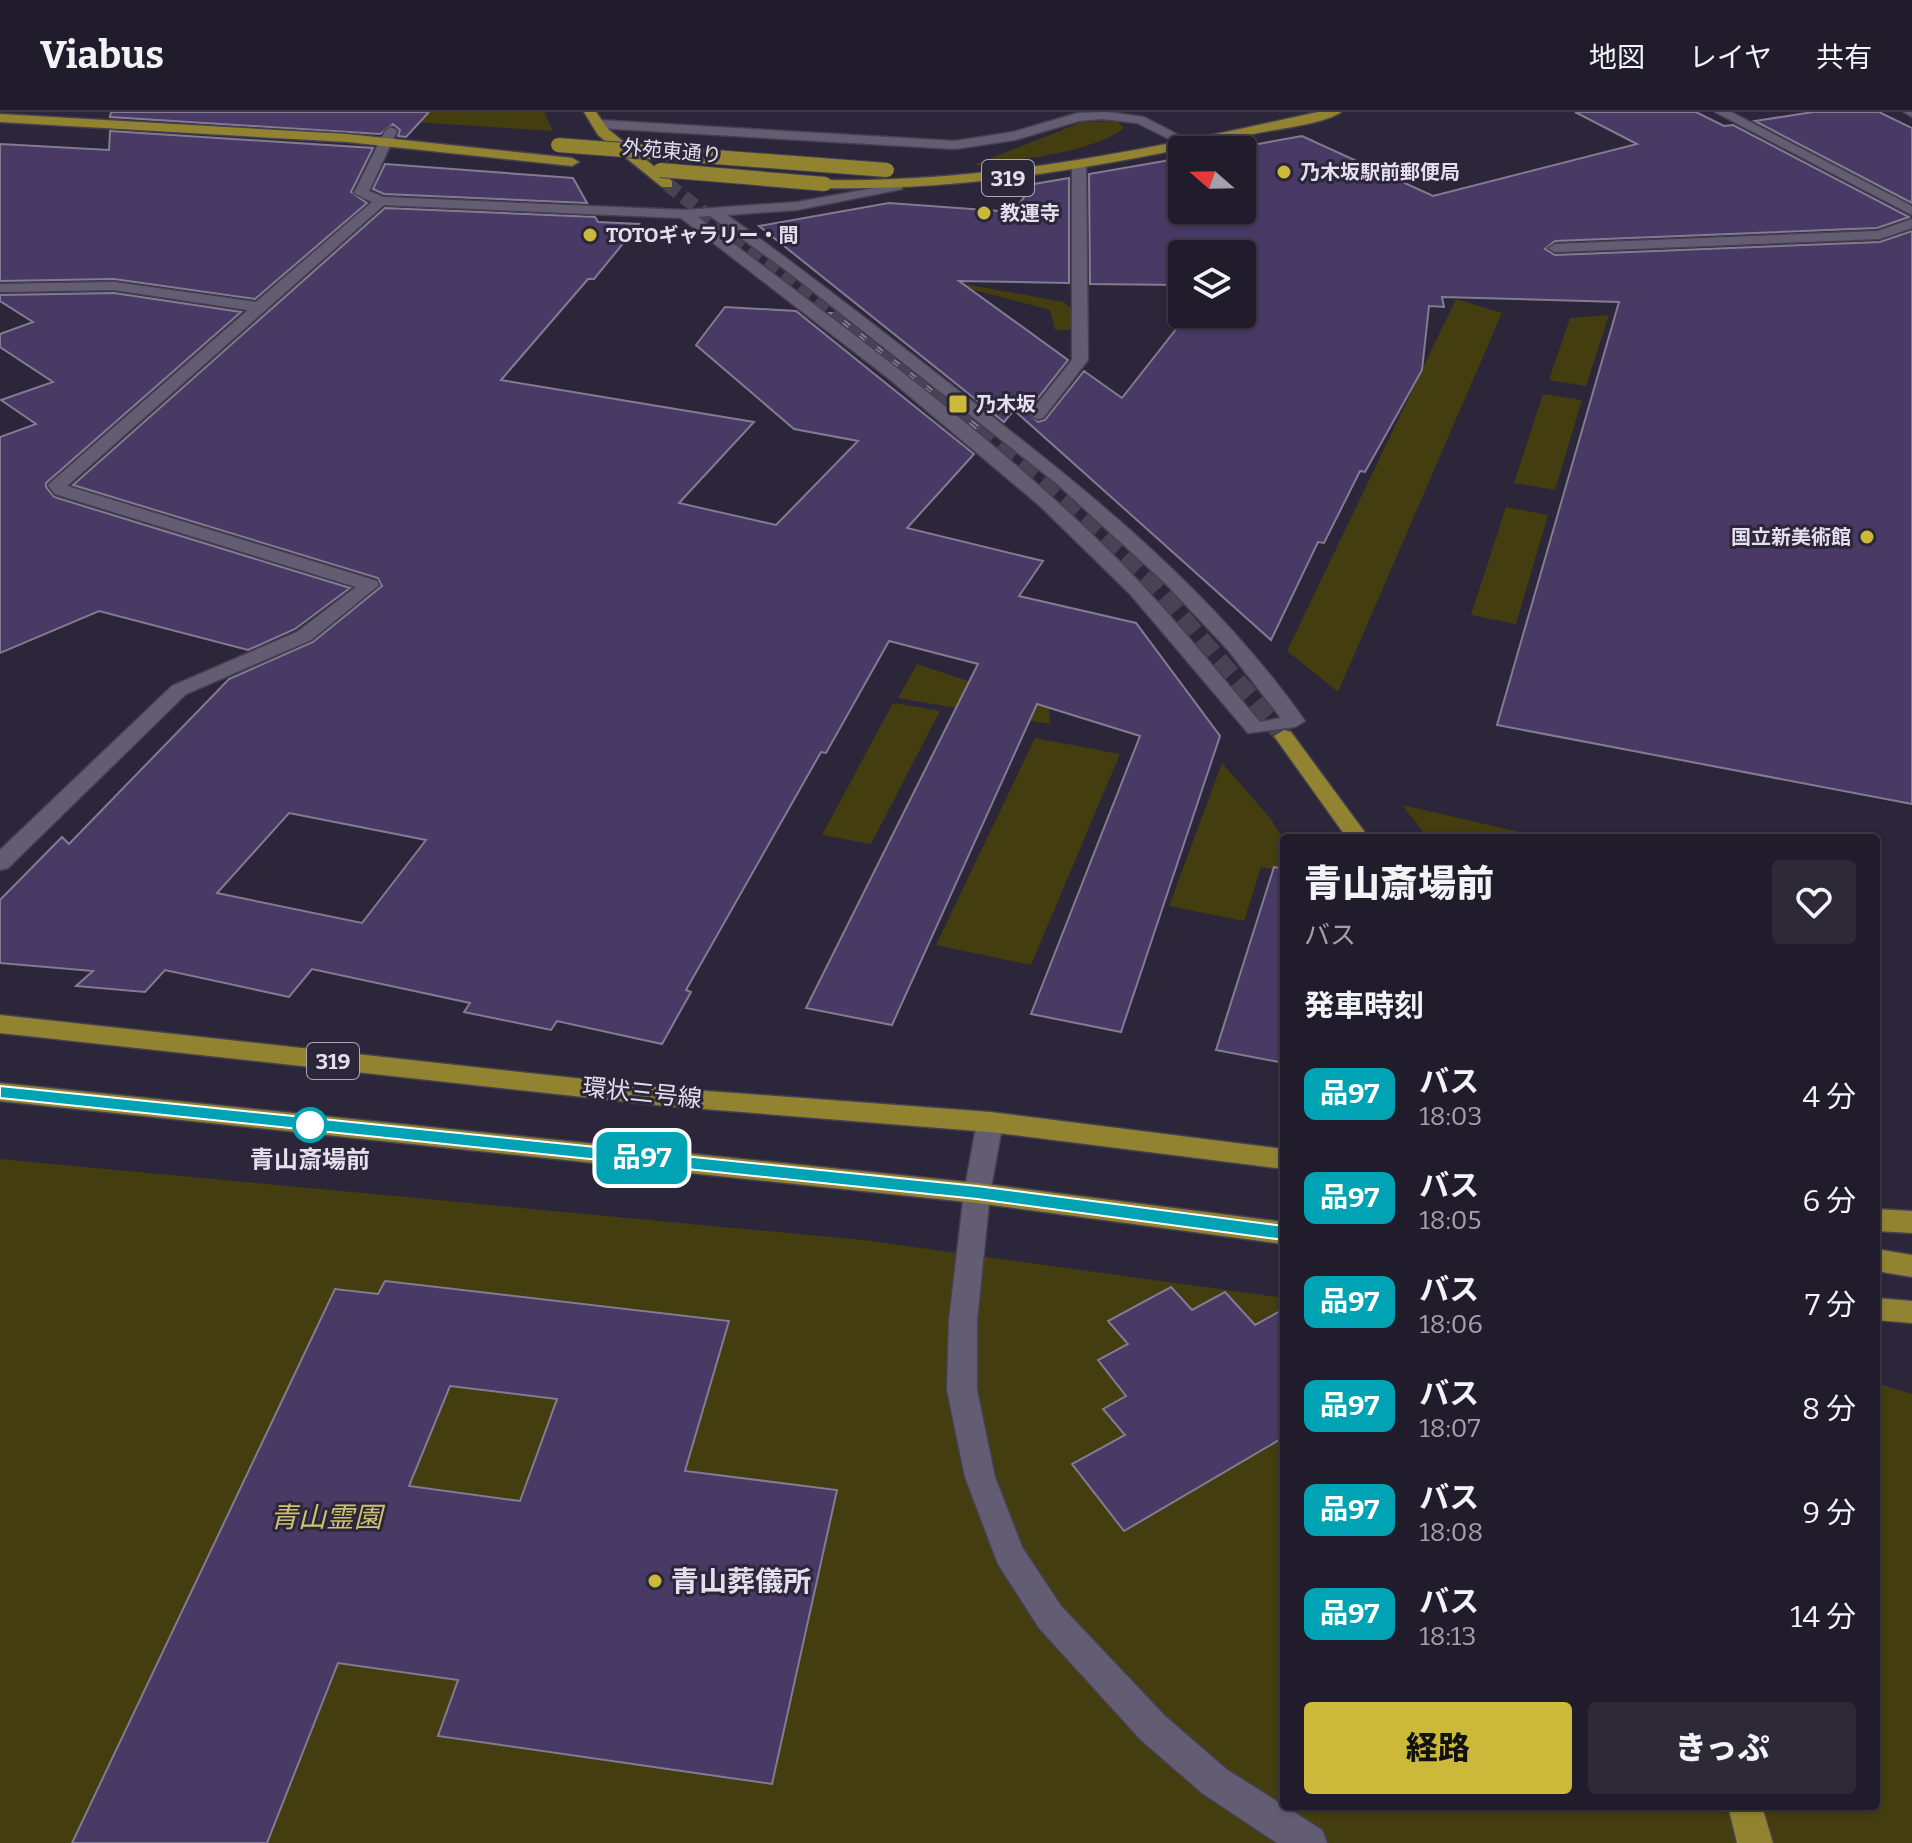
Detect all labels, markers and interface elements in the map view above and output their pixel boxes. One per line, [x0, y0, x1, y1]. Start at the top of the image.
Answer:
text: Viabus [40, 32, 164, 78]
text: 地図 [1589, 41, 1645, 74]
text: レイヤ [1689, 41, 1772, 74]
text: 共有 [1816, 41, 1872, 74]
street label: 外苑東通り [621, 135, 723, 167]
north arrow [1168, 136, 1256, 224]
map controls [1168, 136, 1256, 328]
road number: 319 [982, 160, 1034, 196]
place label: 乃木坂駅前郵便局 [1300, 160, 1460, 184]
marker: 乃木坂駅前郵便局 [1275, 163, 1293, 181]
place label: 教運寺 [1000, 201, 1060, 225]
marker: 教運寺 [975, 204, 993, 222]
place label: TOTOギャラリー・間 [606, 223, 798, 247]
marker: TOTOギャラリー・間 [581, 226, 599, 244]
button: layers [1168, 240, 1256, 328]
place label: 乃木坂 [976, 392, 1036, 416]
marker: 乃木坂 [947, 393, 969, 415]
place label: 国立新美術館 [1731, 525, 1851, 549]
marker: 国立新美術館 [1858, 528, 1876, 546]
button: heart [1772, 860, 1856, 944]
text: 青山斎場前 [1304, 861, 1494, 907]
text: バス [1304, 920, 1356, 951]
text: 発車時刻 [1304, 988, 1424, 1024]
road number: 319 [307, 1043, 359, 1079]
text: バス [1419, 1064, 1479, 1100]
street label: 環状三号線 [581, 1073, 703, 1113]
text: 品97 [1320, 1077, 1379, 1110]
text: 4 分 [1802, 1079, 1856, 1115]
text: 18:03 [1419, 1101, 1482, 1132]
marker: 青山斎場前 [293, 1108, 327, 1142]
line badge: 品97 [596, 1132, 688, 1184]
text: 品97 [612, 1141, 672, 1174]
place label: 青山斎場前 [250, 1146, 370, 1174]
text: バス [1419, 1168, 1479, 1204]
text: 品97 [1320, 1181, 1379, 1214]
text: 6 分 [1802, 1183, 1856, 1219]
text: 18:05 [1419, 1205, 1481, 1236]
text: バス [1419, 1272, 1479, 1308]
text: 品97 [1320, 1285, 1379, 1318]
text: 7 分 [1805, 1287, 1856, 1323]
text: 18:06 [1419, 1309, 1483, 1340]
text: バス [1419, 1376, 1479, 1412]
text: 品97 [1320, 1389, 1379, 1422]
text: 8 分 [1802, 1391, 1856, 1427]
text: 18:07 [1419, 1413, 1481, 1444]
text: バス [1419, 1480, 1479, 1516]
text: 品97 [1320, 1493, 1379, 1526]
text: 9 分 [1802, 1495, 1856, 1531]
park label: 青山霊園 [270, 1501, 386, 1534]
text: 18:08 [1419, 1517, 1483, 1548]
place label: 青山葬儀所 [671, 1565, 811, 1598]
marker: 青山葬儀所 [646, 1572, 664, 1590]
text: バス [1419, 1584, 1479, 1620]
text: 品97 [1320, 1597, 1379, 1630]
text: 14 分 [1790, 1599, 1856, 1635]
text: 18:13 [1419, 1621, 1476, 1652]
button: 経路 [1304, 1702, 1572, 1794]
button: きっぷ [1588, 1702, 1856, 1794]

